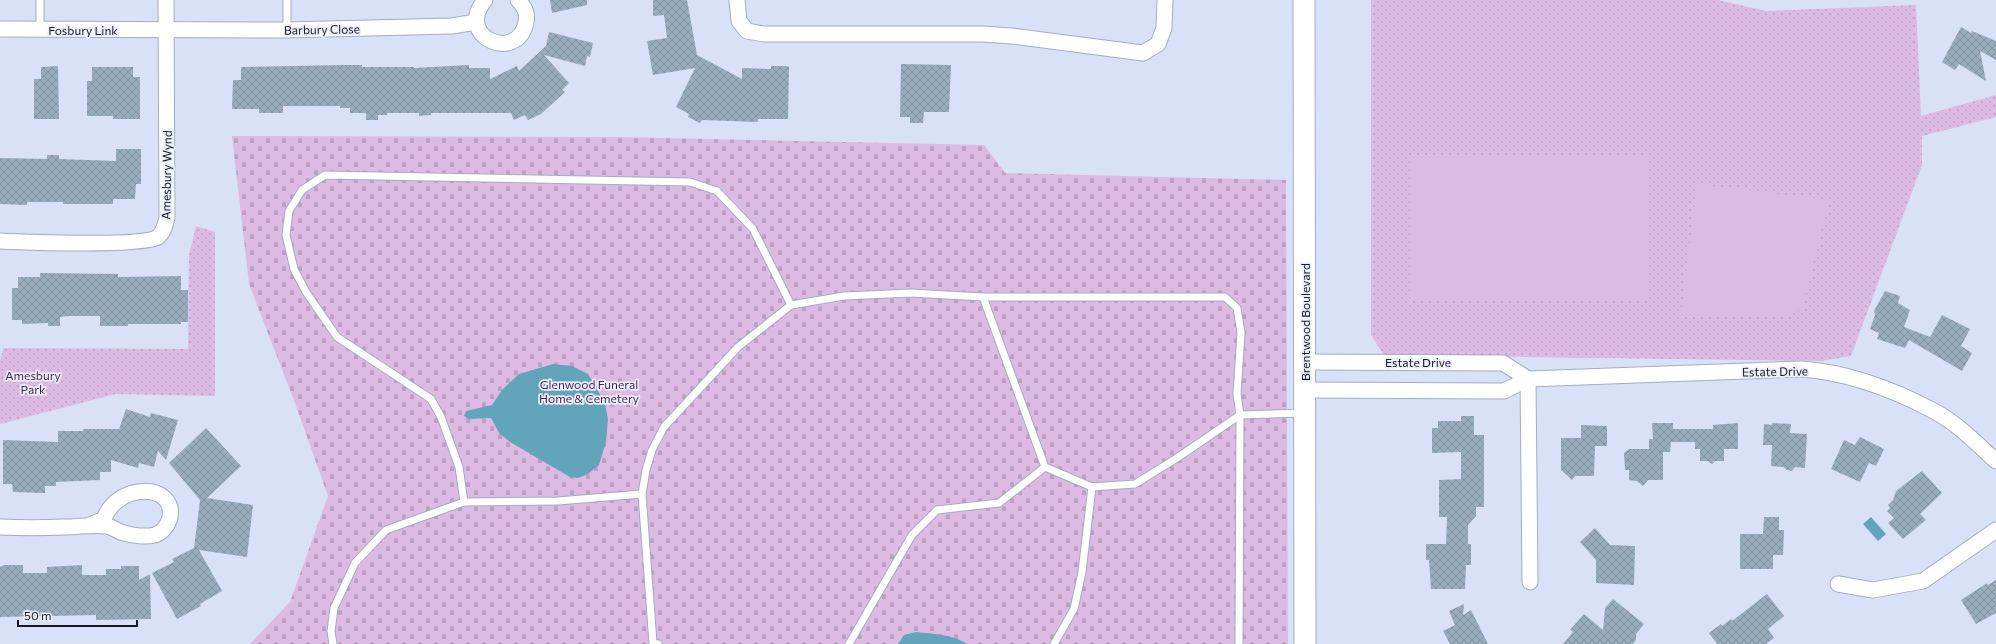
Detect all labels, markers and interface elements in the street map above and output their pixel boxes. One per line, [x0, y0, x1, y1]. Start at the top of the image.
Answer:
street label: Barbury Close [284, 21, 360, 37]
street label: Fosbury Link [48, 23, 118, 37]
street label: Amesbury Wynd [158, 130, 174, 220]
street label: Brentwood Boulevard [1298, 263, 1312, 381]
street label: Estate Drive [1385, 355, 1451, 369]
street label: Estate Drive [1742, 363, 1808, 379]
park label: Amesbury Park [5, 368, 61, 396]
park label: Glenwood Funeral Home & Cemetery [539, 377, 639, 405]
scale bar [18, 602, 137, 628]
text: 50 m [24, 608, 52, 622]

